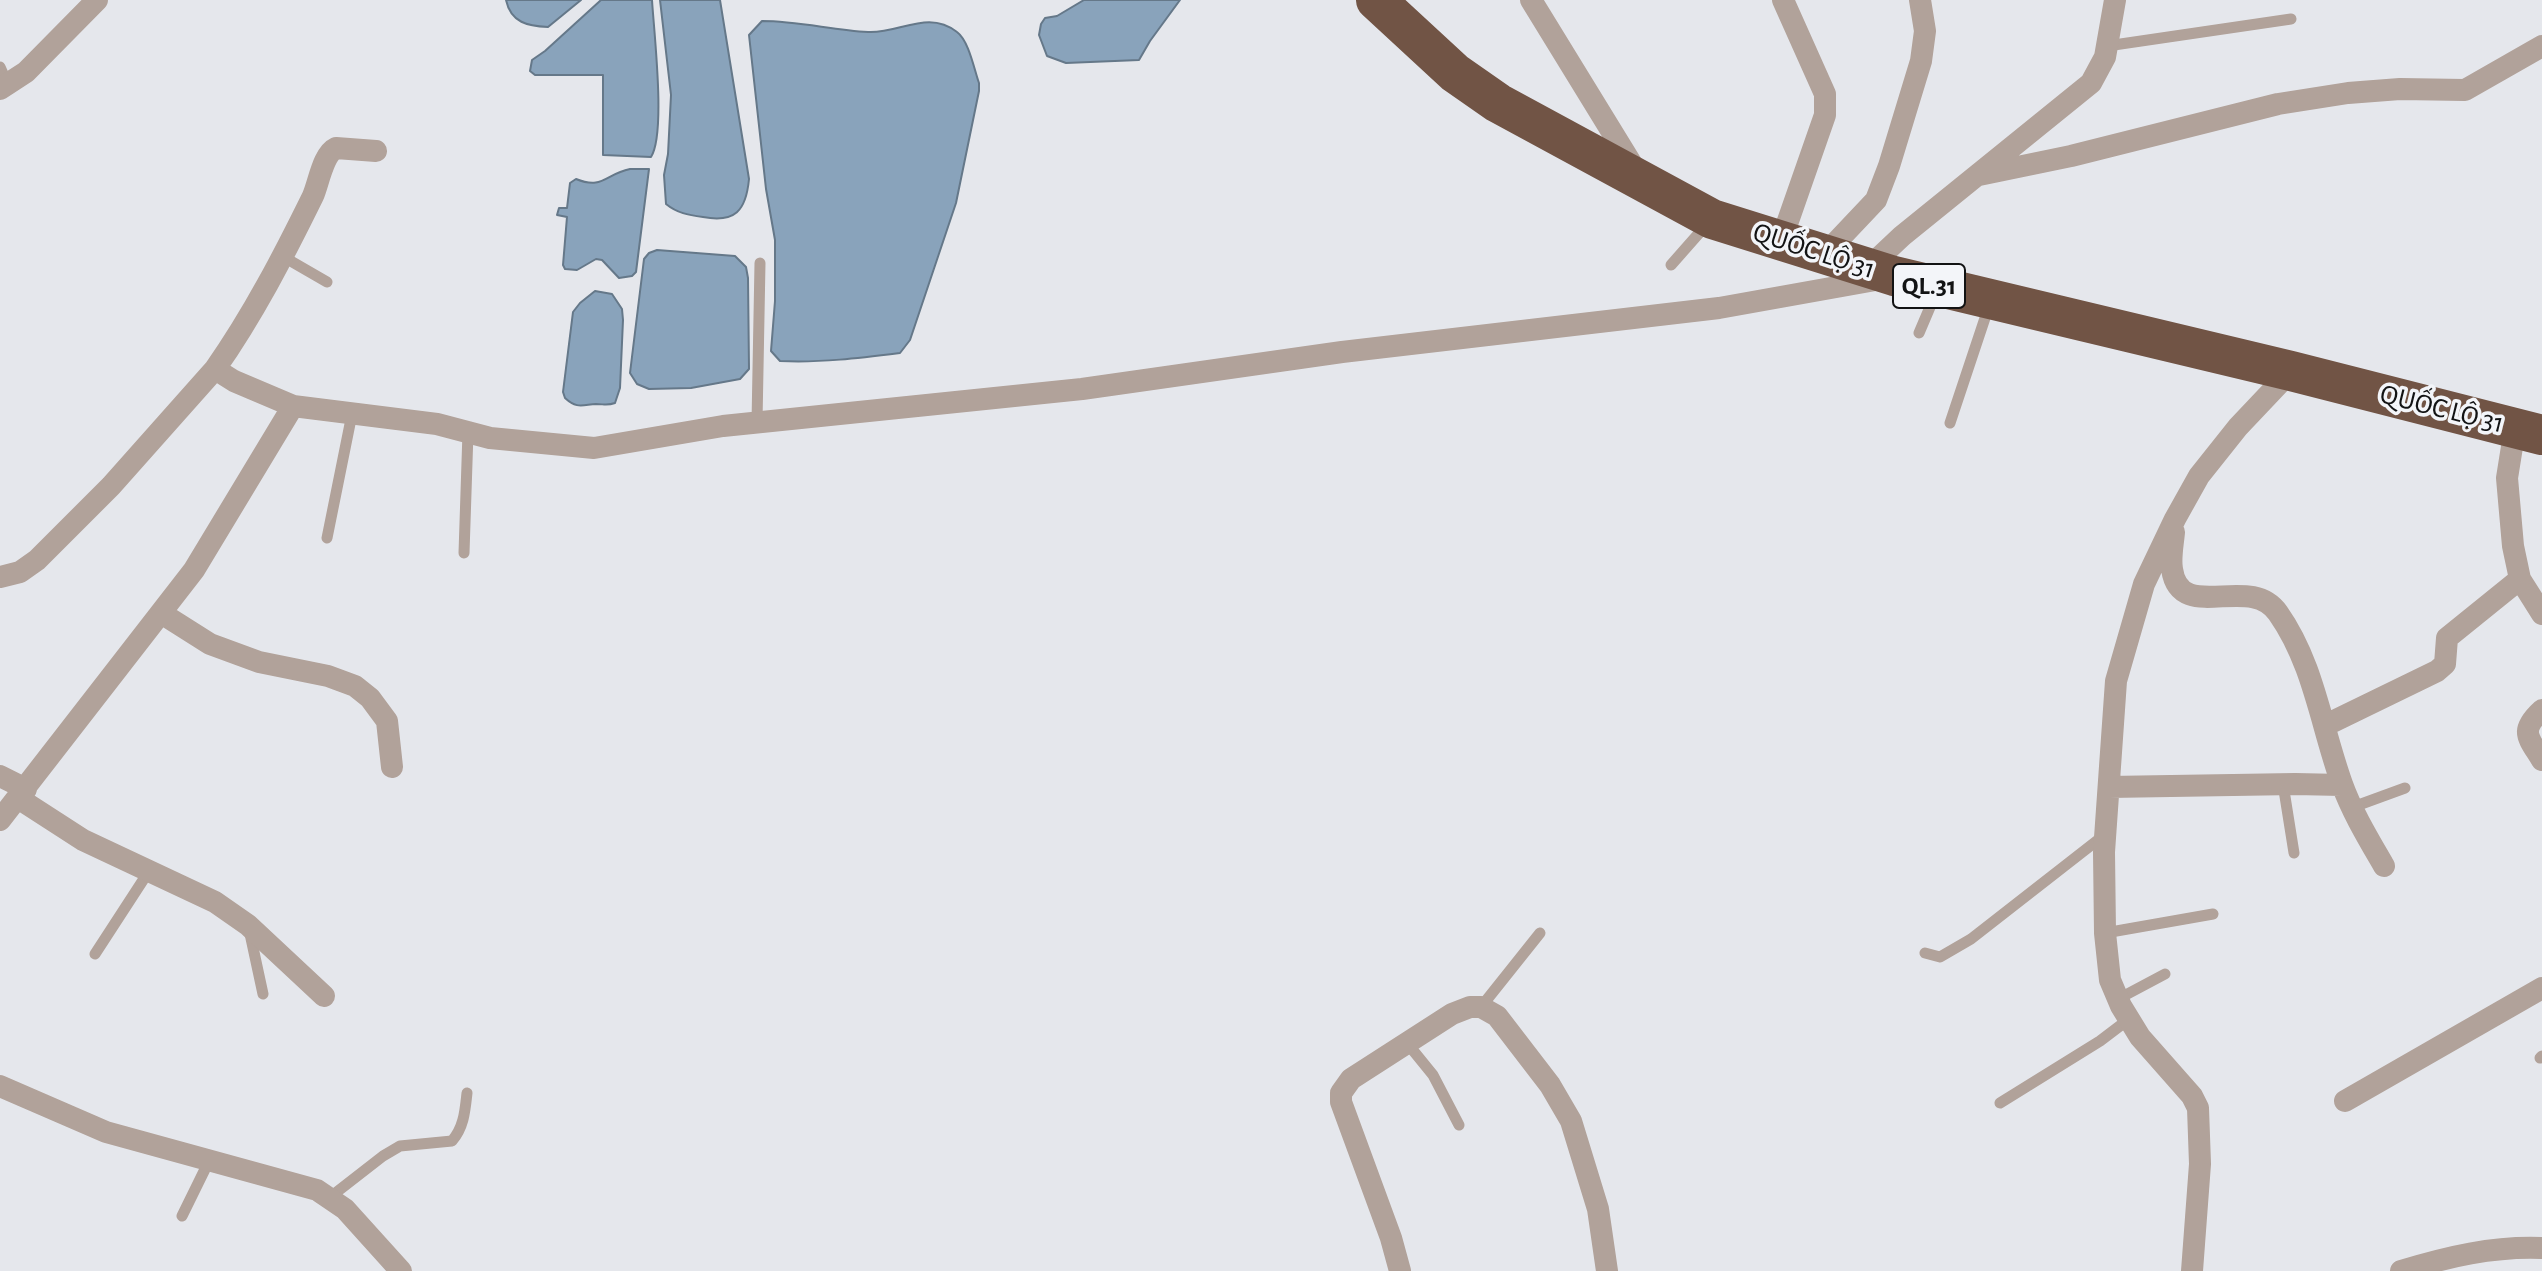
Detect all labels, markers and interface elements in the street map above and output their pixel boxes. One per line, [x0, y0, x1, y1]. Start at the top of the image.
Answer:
street label: QUỐC LỘ 31 [1749, 215, 1879, 287]
road number: QL.31 [1893, 264, 1965, 308]
street label: QUỐC LỘ 31 [2377, 377, 2507, 441]

